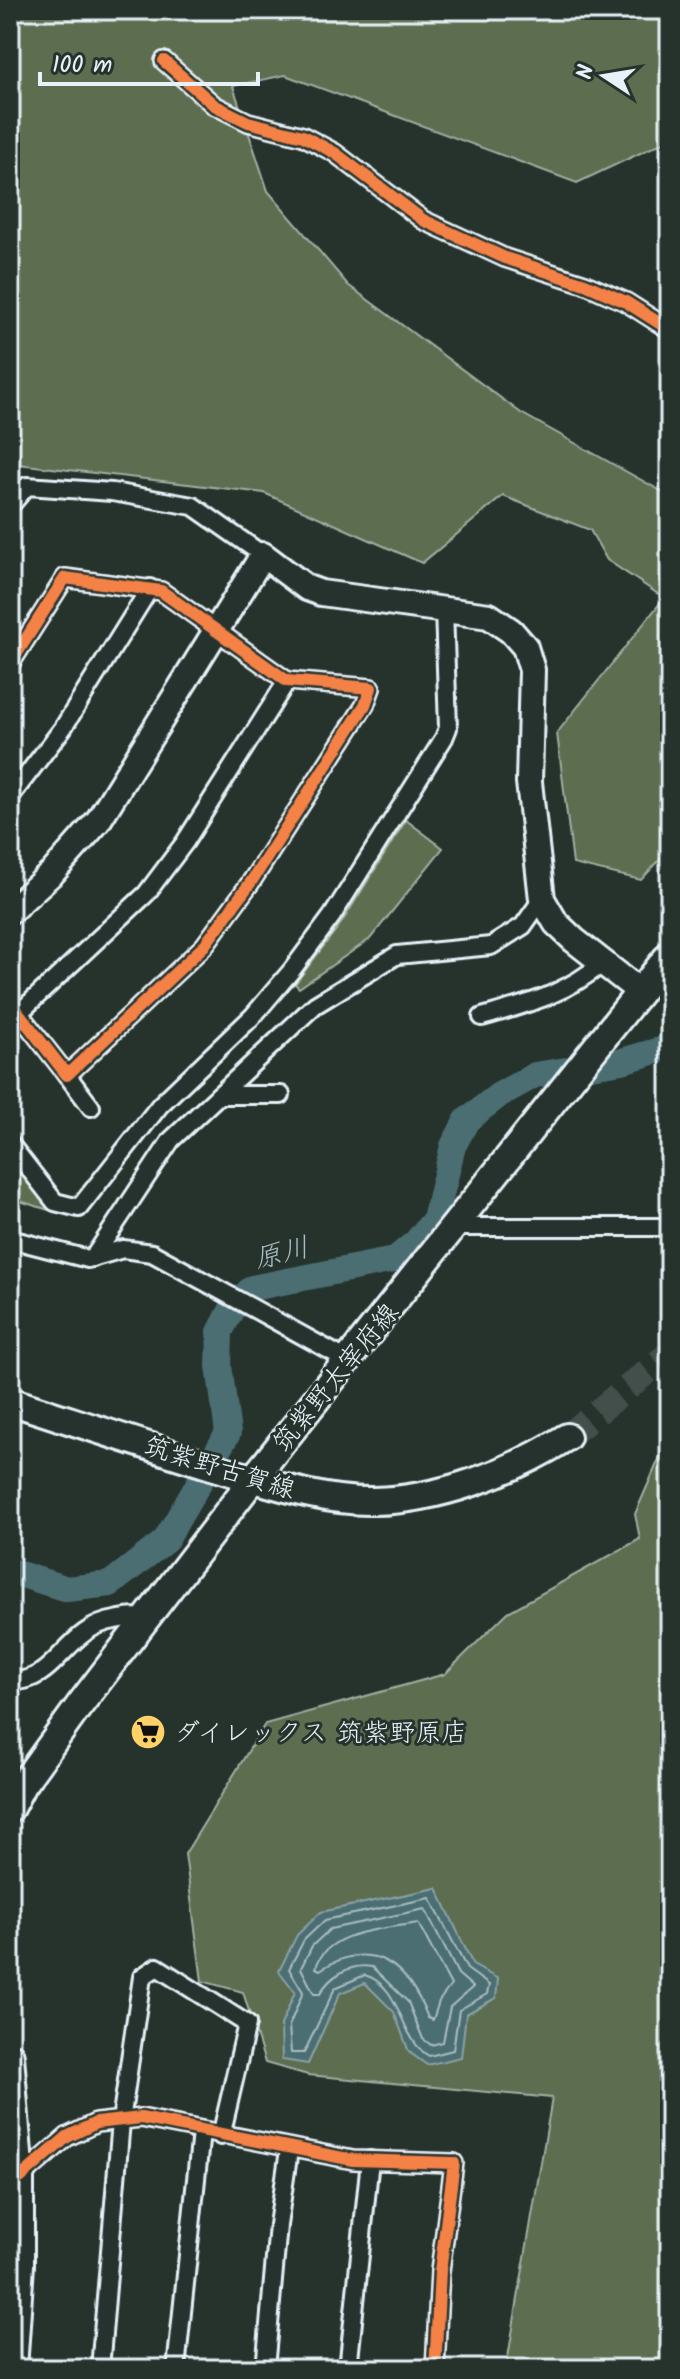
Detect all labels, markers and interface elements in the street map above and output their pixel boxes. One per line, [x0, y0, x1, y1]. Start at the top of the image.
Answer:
scale bar [40, 36, 258, 86]
north arrow [564, 36, 644, 116]
text: 100 m [52, 46, 112, 85]
text: N [568, 62, 605, 83]
water label: 原川 [249, 1226, 314, 1283]
street label: 筑紫野太宰府線 [263, 1294, 410, 1462]
street label: 筑紫野古賀線 [139, 1426, 300, 1512]
supermarket icon: ダイレックス 筑紫野原店 [129, 1713, 167, 1751]
place label: ダイレックス 筑紫野原店 [174, 1713, 467, 1755]

